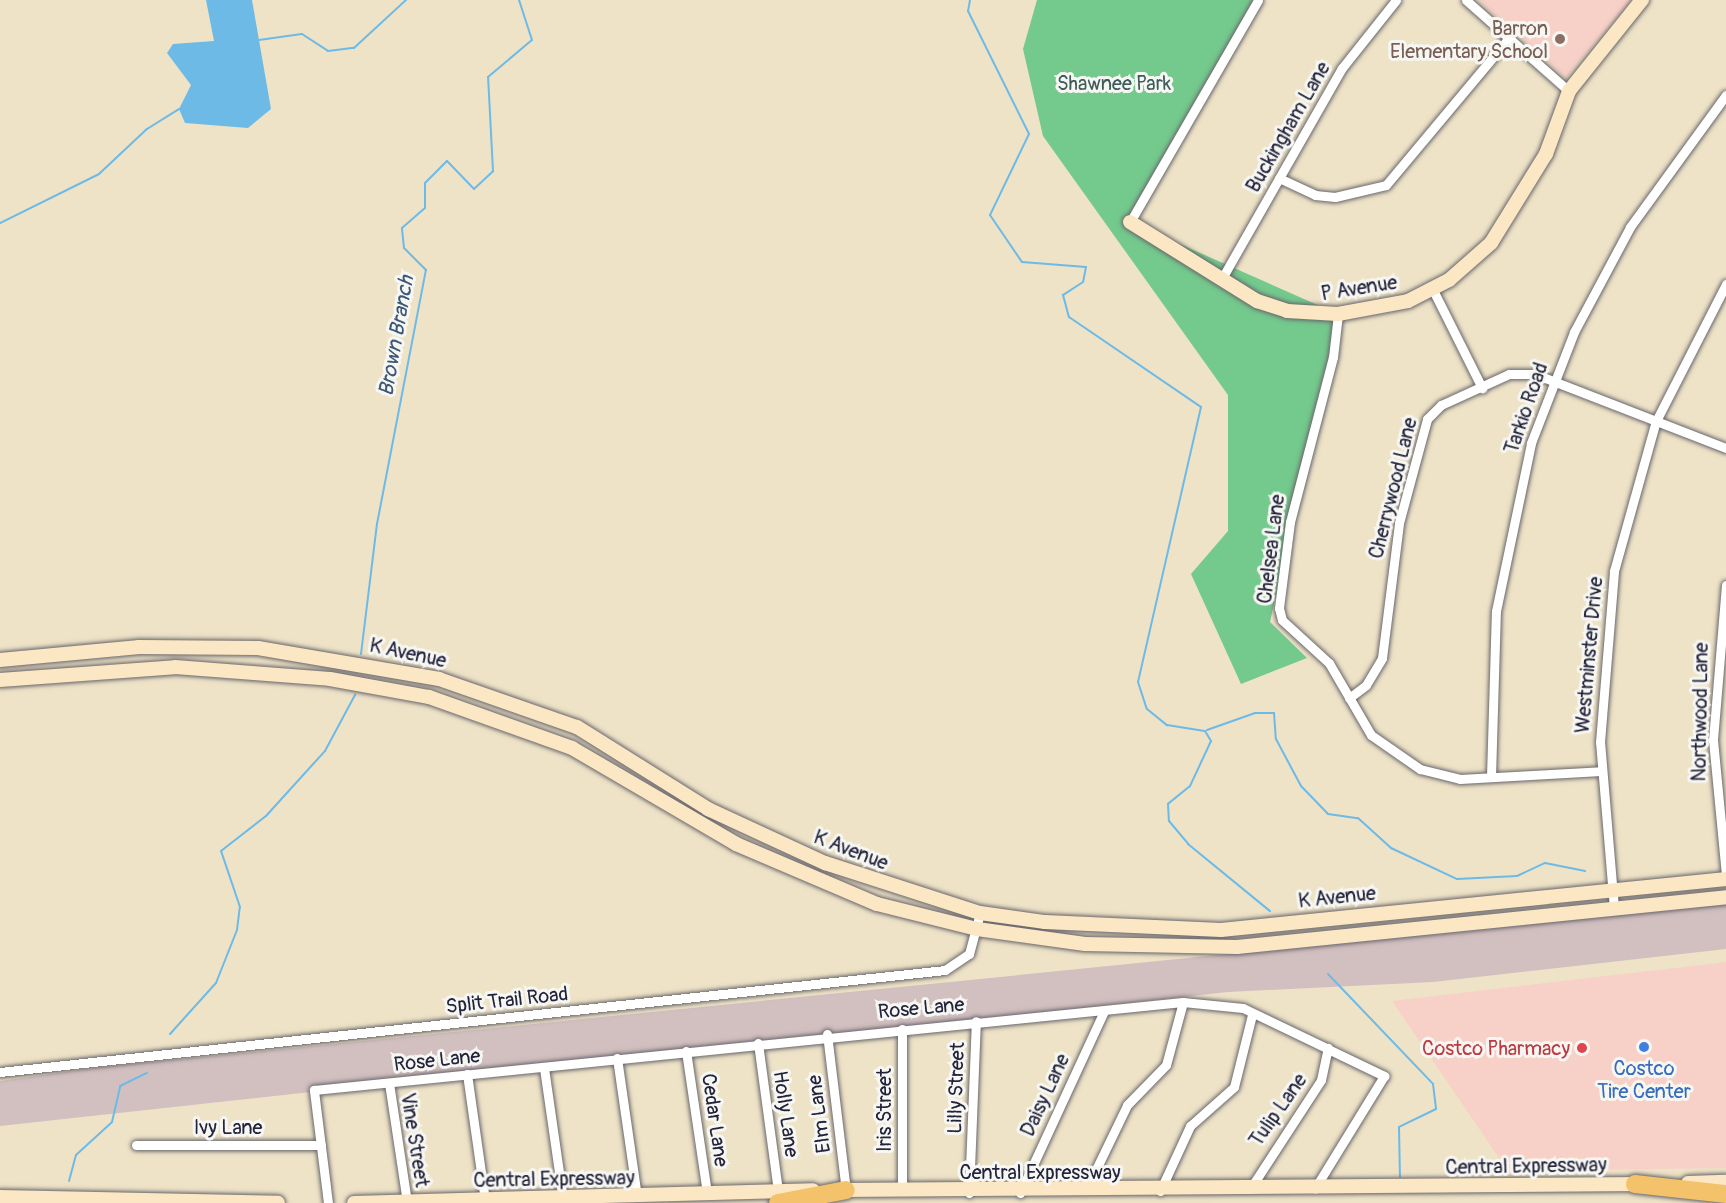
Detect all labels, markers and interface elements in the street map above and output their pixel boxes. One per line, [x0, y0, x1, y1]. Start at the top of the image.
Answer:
place label: Barron Elementary School [1390, 16, 1548, 63]
marker: Barron Elementary School [1553, 32, 1567, 46]
street label: Buckingham Lane [1241, 57, 1335, 197]
park label: Shawnee Park [1057, 71, 1171, 95]
street label: P Avenue [1319, 270, 1399, 306]
water label: Brown Branch [374, 274, 420, 398]
street label: Tarkio Road [1499, 359, 1553, 457]
street label: Cherrywood Lane [1364, 415, 1422, 561]
street label: Chelsea Lane [1252, 493, 1290, 605]
street label: Westminster Drive [1570, 576, 1608, 734]
street label: K Avenue [367, 633, 449, 673]
street label: Northwood Lane [1687, 642, 1713, 782]
street label: K Avenue [810, 825, 892, 875]
street label: K Avenue [1297, 881, 1377, 913]
street label: Split Trail Road [445, 982, 569, 1018]
street label: Rose Lane [877, 992, 965, 1024]
place label: Costco Pharmacy [1422, 1036, 1570, 1060]
marker: Costco Tire Center [1637, 1040, 1651, 1054]
marker: Costco Pharmacy [1575, 1041, 1589, 1055]
street label: Lilly Street [942, 1042, 970, 1134]
street label: Rose Lane [393, 1044, 481, 1076]
street label: Daisy Lane [1015, 1050, 1075, 1140]
place label: Costco Tire Center [1597, 1056, 1691, 1103]
street label: Iris Street [872, 1068, 896, 1152]
street label: Holly Lane [768, 1069, 804, 1159]
street label: Tulip Lane [1244, 1069, 1312, 1151]
street label: Cedar Lane [697, 1072, 733, 1168]
street label: Elm Lane [802, 1074, 836, 1154]
street label: Vine Street [396, 1091, 434, 1189]
street label: Ivy Lane [194, 1115, 262, 1139]
street label: Central Expressway [1445, 1153, 1607, 1179]
street label: Central Expressway [959, 1160, 1121, 1184]
street label: Central Expressway [473, 1166, 635, 1192]

